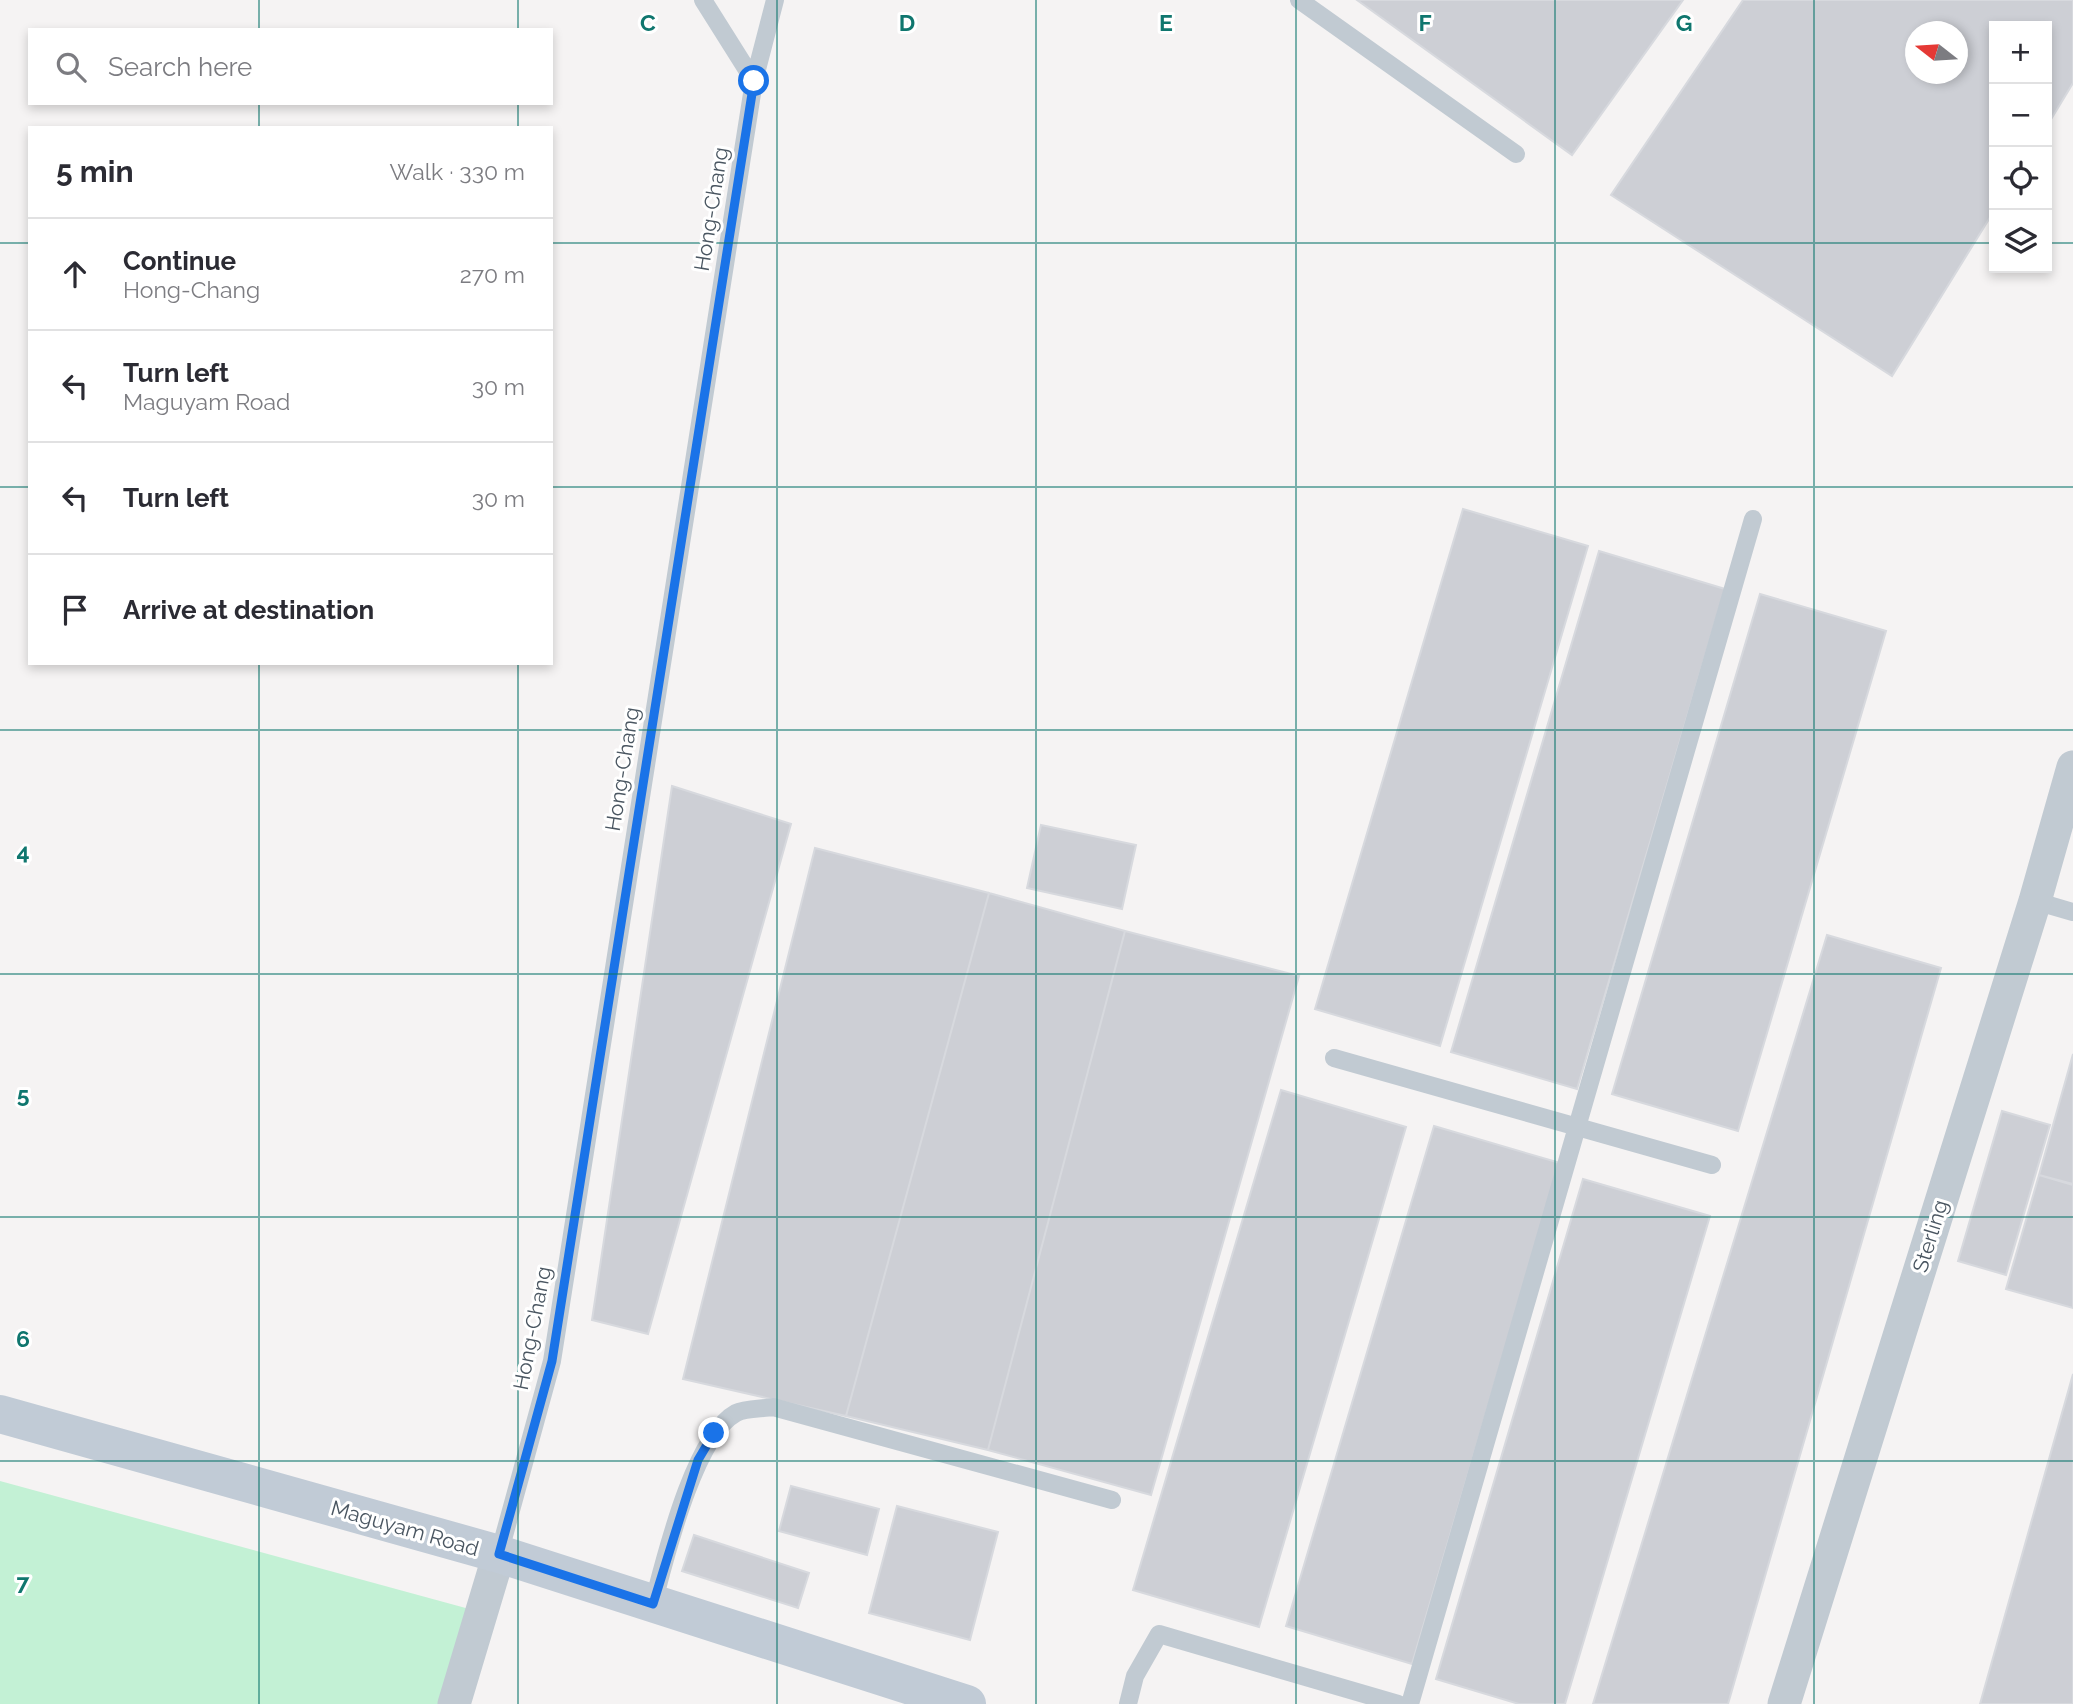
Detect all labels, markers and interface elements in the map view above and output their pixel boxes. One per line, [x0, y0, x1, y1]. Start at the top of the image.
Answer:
text: C [640, 9, 656, 36]
text: D [899, 9, 915, 36]
text: E [1159, 9, 1173, 36]
text: F [1418, 9, 1432, 36]
text: G [1676, 9, 1692, 36]
north arrow [1905, 21, 1968, 84]
map controls [1989, 21, 2052, 273]
button: + [1989, 21, 2052, 84]
search box [28, 28, 553, 105]
icon: search [52, 48, 90, 86]
text: Search here [108, 52, 252, 82]
route start [738, 65, 769, 96]
button: − [1989, 84, 2052, 147]
street label: Hong-Chang [689, 145, 733, 273]
button: locate [1989, 147, 2052, 210]
text: 5 min [56, 154, 134, 189]
text: Walk · 330 m [389, 158, 525, 185]
button: layers [1989, 210, 2052, 273]
text: Continue [123, 246, 236, 276]
icon: ahead [56, 255, 94, 293]
text: 270 m [460, 261, 525, 288]
text: Hong-Chang [123, 276, 260, 303]
text: Turn left [123, 358, 229, 388]
icon: left [56, 367, 94, 405]
text: 30 m [472, 373, 525, 400]
text: Maguyam Road [123, 388, 290, 415]
icon: left [56, 479, 94, 517]
text: Turn left [123, 483, 229, 513]
text: 30 m [472, 485, 525, 512]
icon: arrive [56, 591, 94, 629]
text: Arrive at destination [123, 595, 374, 625]
street label: Hong-Chang [600, 705, 644, 833]
text: 4 [16, 838, 30, 865]
text: 5 [17, 1081, 30, 1108]
street label: Sterling [1907, 1197, 1953, 1275]
street label: Hong-Chang [508, 1264, 556, 1392]
text: 6 [16, 1325, 30, 1352]
route end [698, 1417, 729, 1448]
street label: Maguyam Road [328, 1495, 482, 1561]
text: 7 [17, 1568, 30, 1595]

